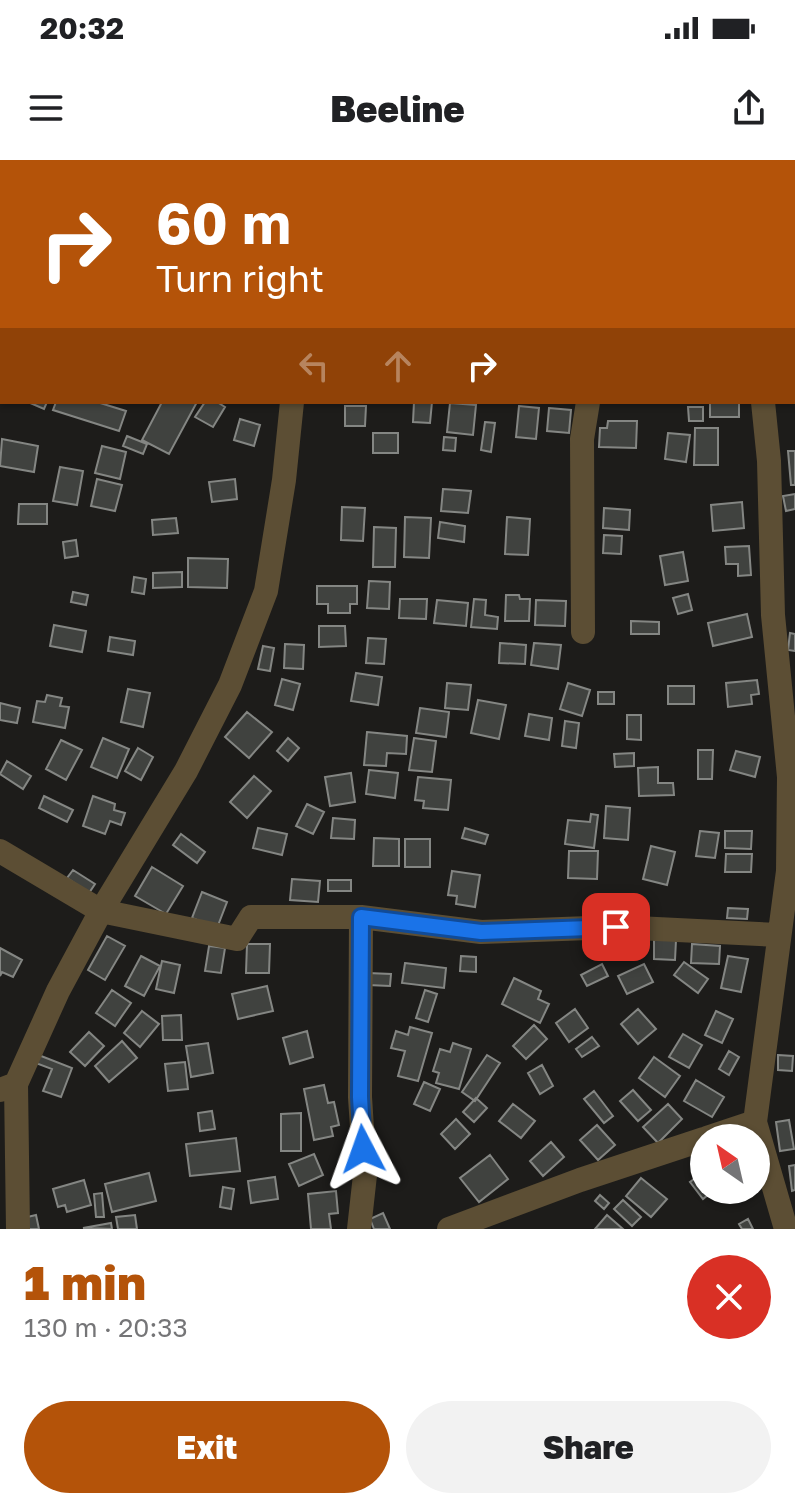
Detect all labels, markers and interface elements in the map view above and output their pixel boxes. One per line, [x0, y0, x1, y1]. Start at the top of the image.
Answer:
text: 20:32 [40, 10, 124, 46]
icon: menu [24, 86, 68, 130]
icon: share [727, 86, 771, 130]
text: Beeline [330, 87, 465, 130]
text: 60 m [156, 189, 291, 256]
icon: right [24, 192, 128, 296]
text: Turn right [156, 257, 324, 300]
icon: left [292, 344, 336, 388]
icon: ahead [376, 344, 420, 388]
icon: right [460, 344, 504, 388]
pin [582, 893, 650, 961]
icon: arrive [594, 905, 638, 949]
position arrow [321, 1107, 405, 1191]
north arrow [690, 1124, 770, 1204]
map controls [690, 1124, 770, 1204]
text: 1 min [24, 1253, 146, 1311]
button: close [687, 1255, 771, 1339]
text: 130 m · 20:33 [24, 1312, 188, 1343]
button: Exit [24, 1401, 390, 1493]
button: Share [406, 1401, 771, 1493]

